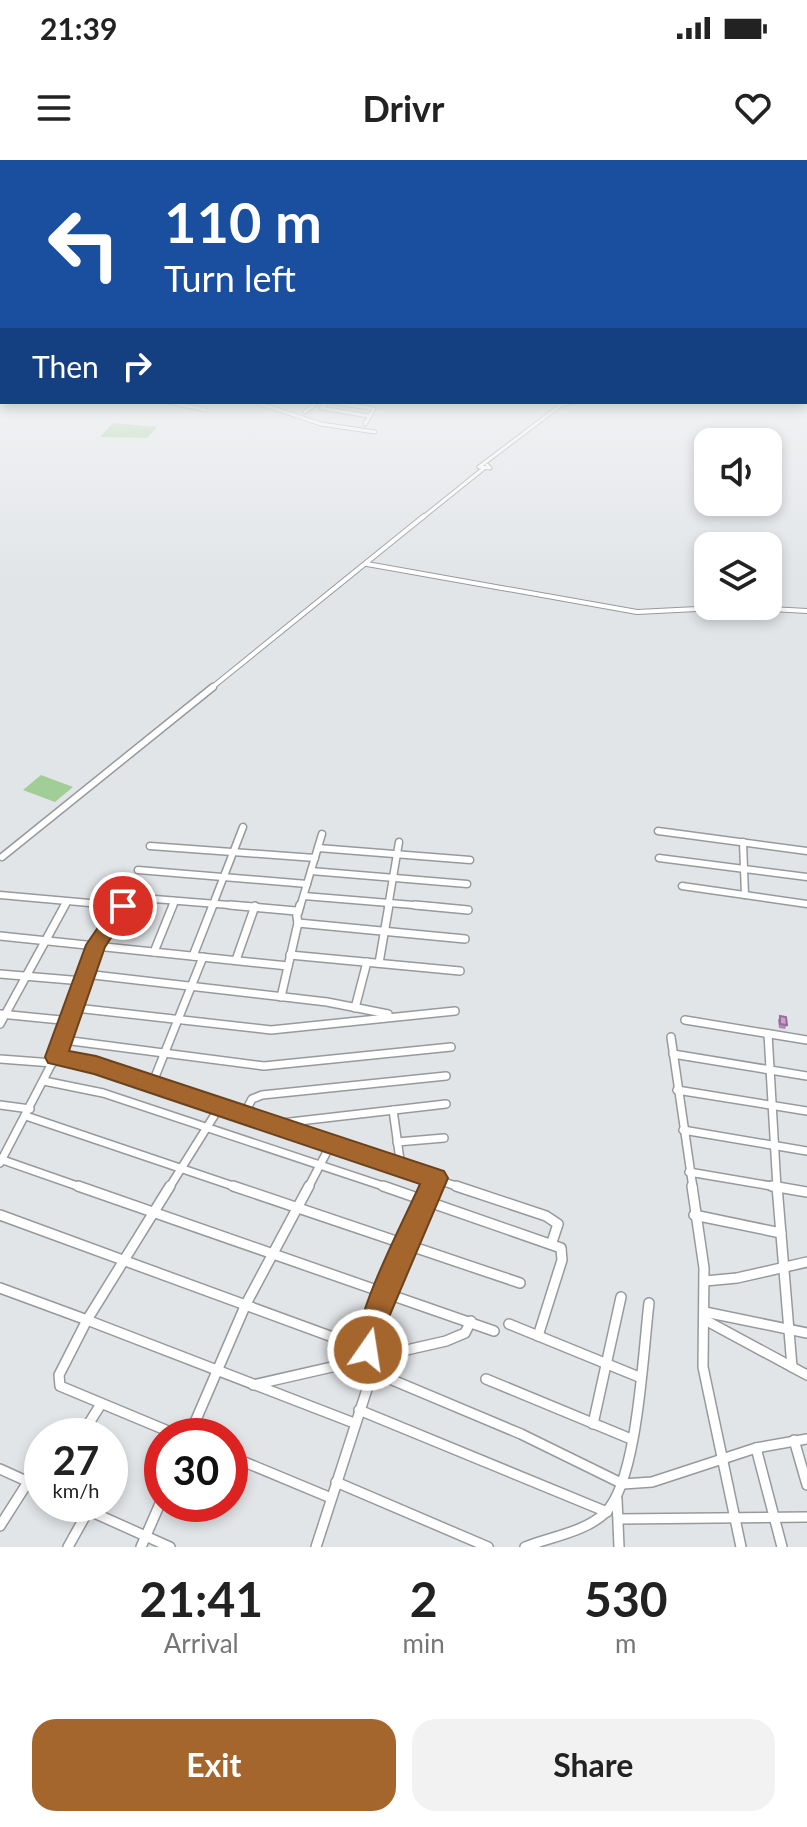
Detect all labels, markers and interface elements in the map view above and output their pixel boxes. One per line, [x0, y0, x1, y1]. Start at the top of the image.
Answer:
text: 21:39 [40, 10, 117, 46]
icon: menu [32, 86, 76, 130]
text: Drivr [362, 86, 445, 130]
icon: heart [731, 86, 775, 130]
text: 110 m [164, 188, 322, 255]
icon: left [32, 192, 136, 296]
text: Turn left [164, 256, 296, 300]
icon: right [115, 344, 159, 388]
text: Then [32, 348, 99, 384]
map controls [694, 428, 782, 620]
button: sound [694, 428, 782, 516]
button: layers [694, 532, 782, 620]
pin [89, 872, 157, 940]
icon: arrive [101, 884, 145, 928]
position arrow [326, 1308, 410, 1392]
speed limit sign: 30 [144, 1418, 248, 1522]
text: 27 [53, 1436, 99, 1484]
text: km/h [53, 1478, 99, 1502]
text: 21:41 [139, 1570, 263, 1627]
text: 2 [410, 1570, 438, 1627]
text: 530 [584, 1570, 668, 1627]
text: Arrival [164, 1627, 239, 1659]
text: min [403, 1627, 445, 1659]
text: m [615, 1627, 637, 1659]
button: Exit [32, 1719, 396, 1811]
button: Share [412, 1719, 775, 1811]

